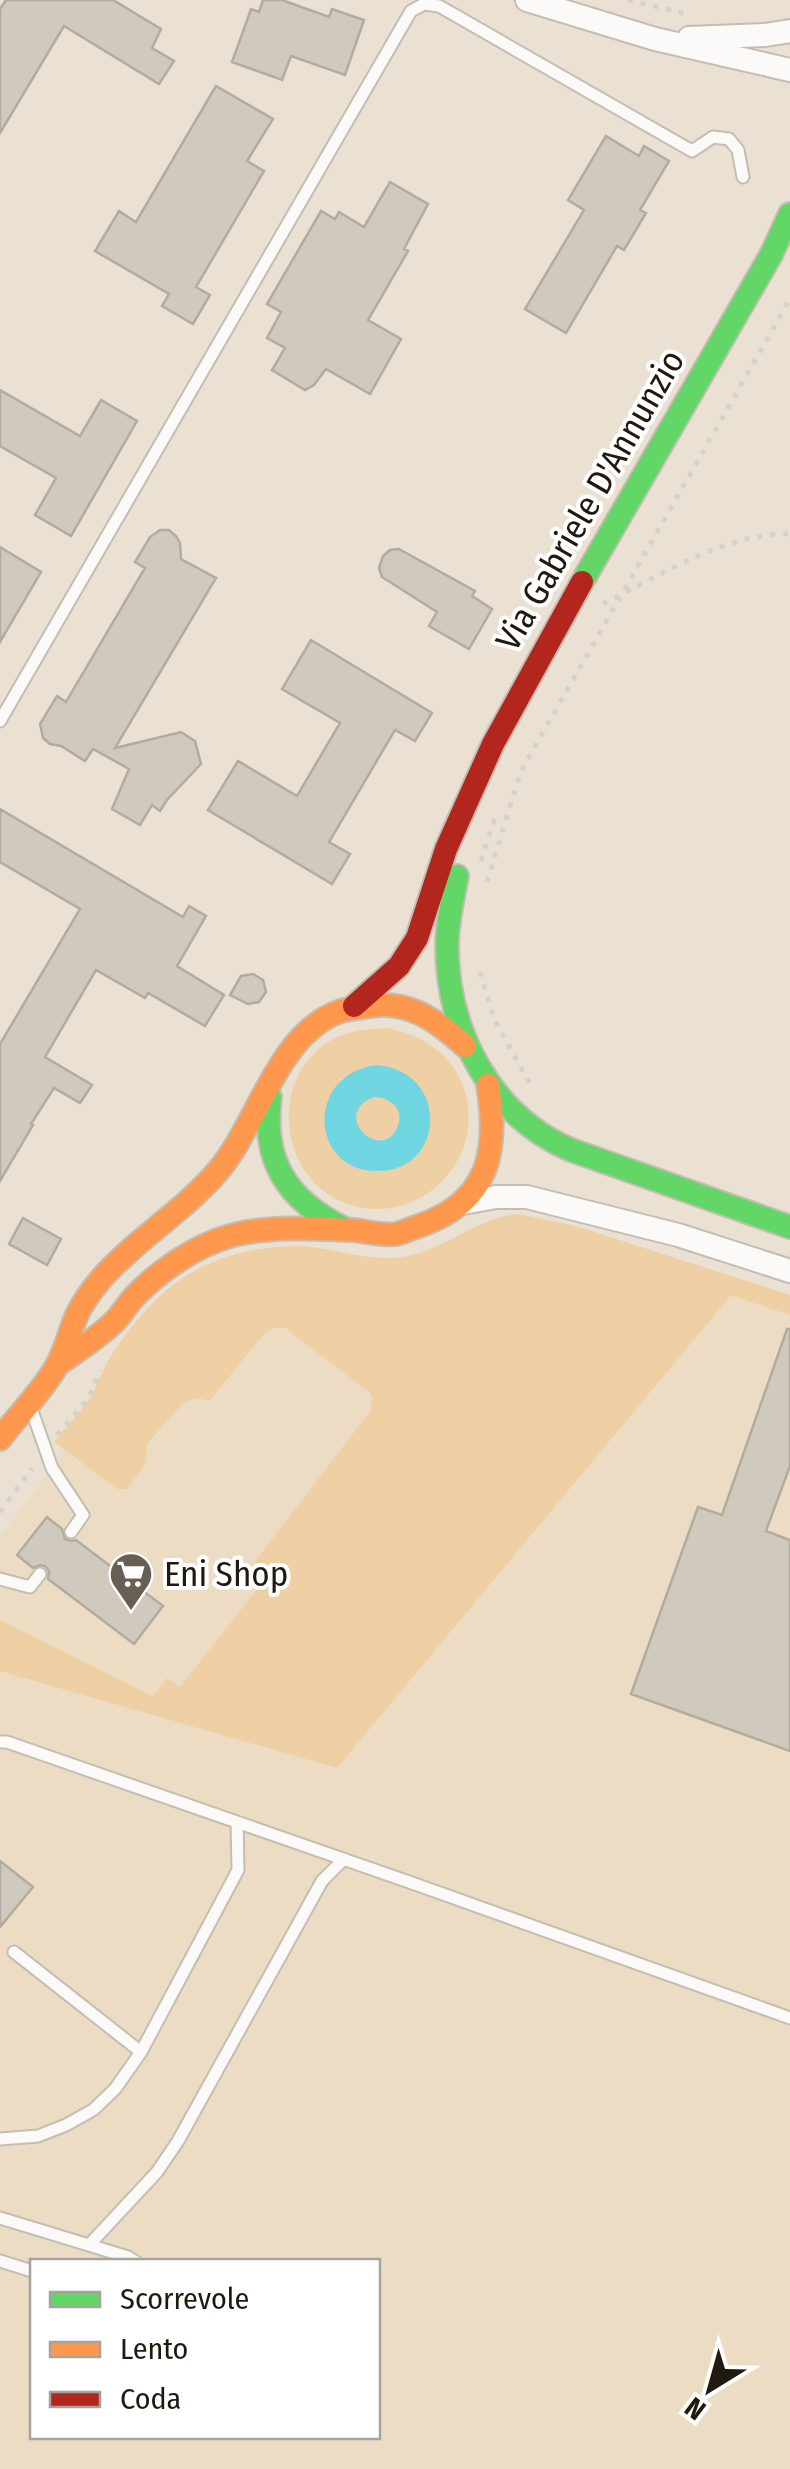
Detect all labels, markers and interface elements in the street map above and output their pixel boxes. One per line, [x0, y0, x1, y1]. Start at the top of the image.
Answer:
street label: Via Gabriele D'Annunzio [487, 342, 693, 658]
supermarket icon: Eni Shop [108, 1551, 154, 1612]
place label: Eni Shop [164, 1553, 288, 1595]
legend [30, 2259, 380, 2439]
text: Scorrevole [120, 2281, 249, 2317]
text: Lento [120, 2331, 188, 2367]
north arrow [660, 2339, 760, 2439]
text: Coda [120, 2381, 181, 2417]
text: N [679, 2390, 712, 2427]

